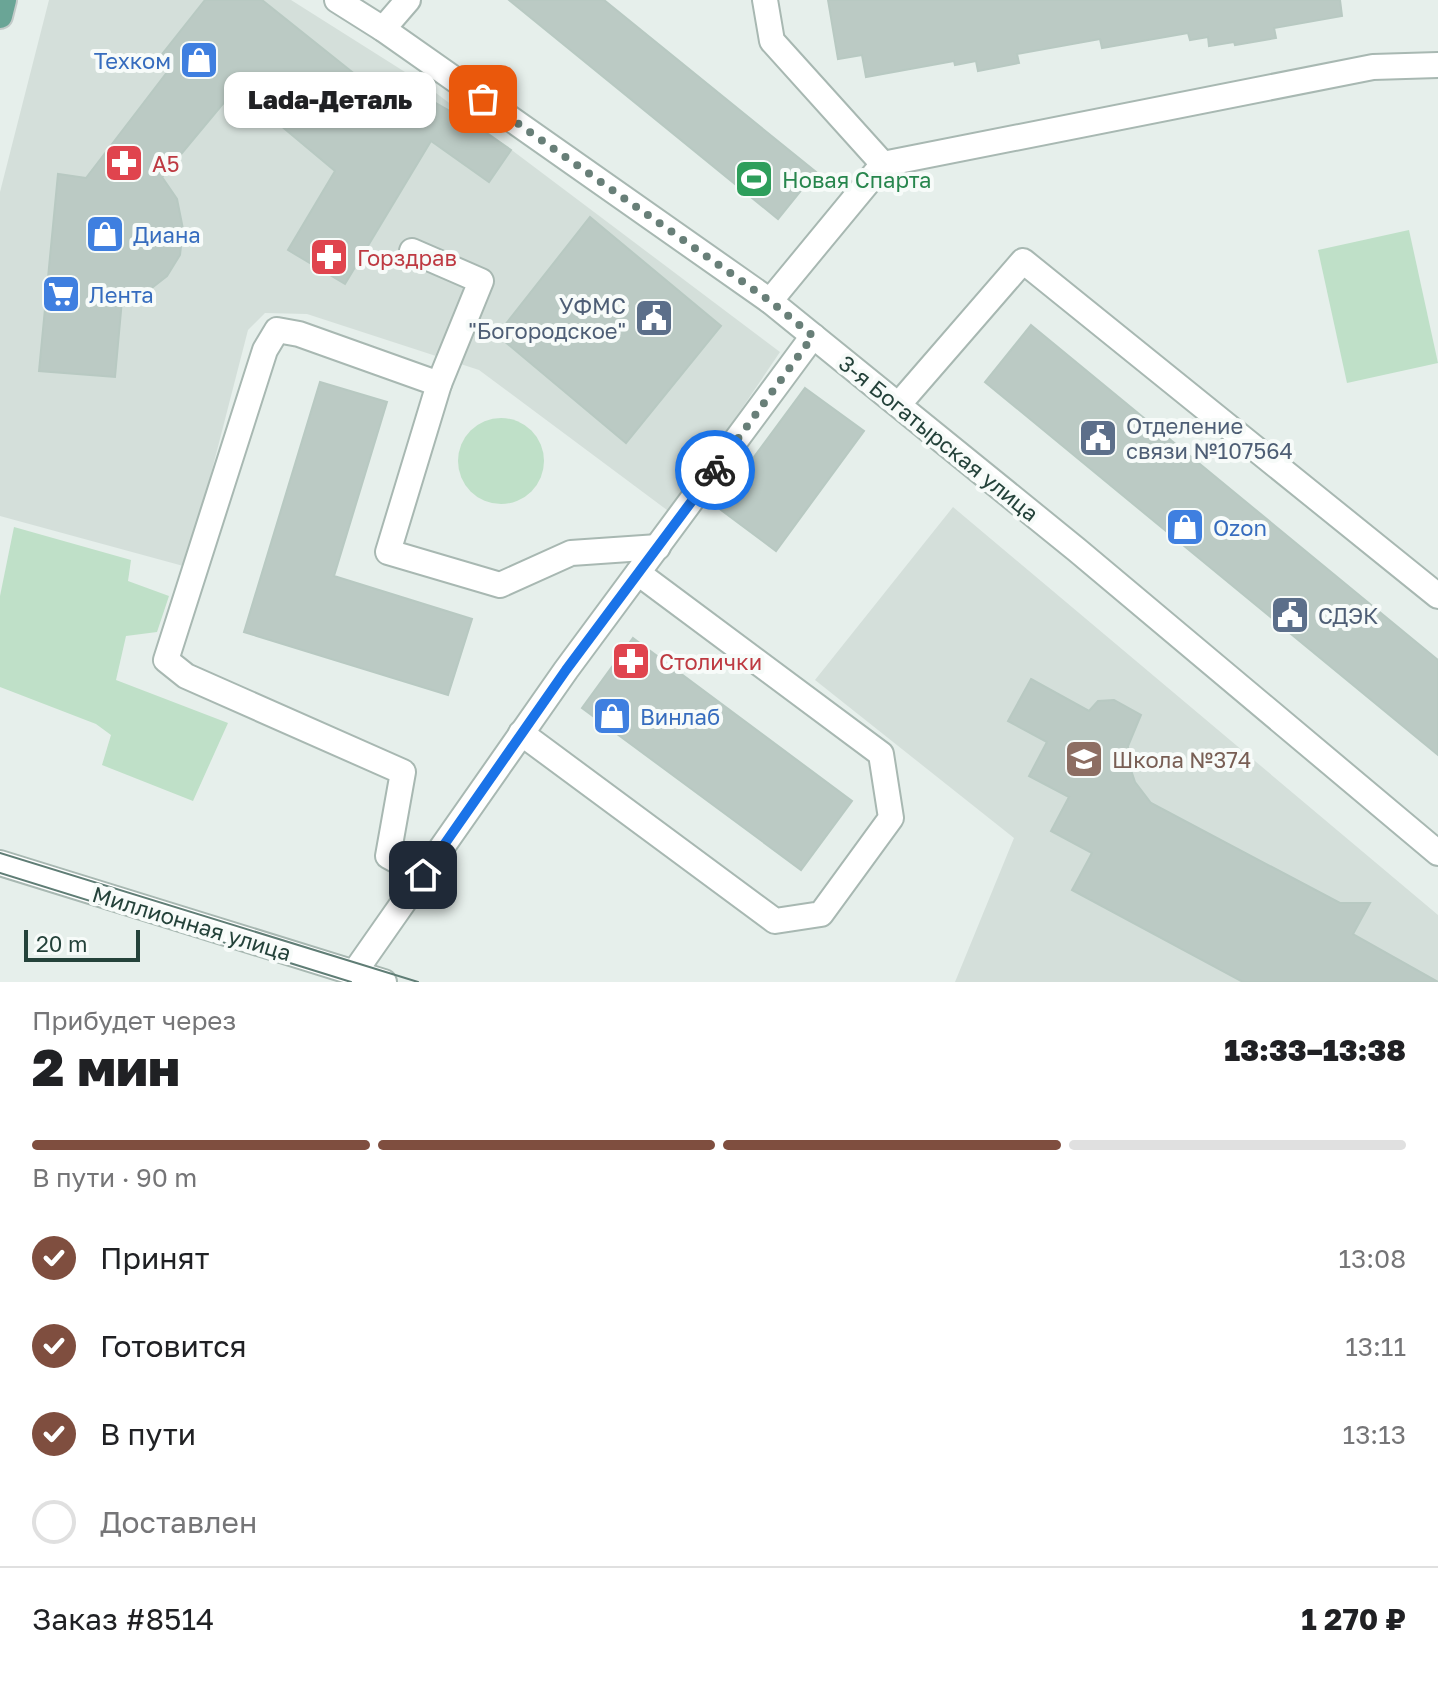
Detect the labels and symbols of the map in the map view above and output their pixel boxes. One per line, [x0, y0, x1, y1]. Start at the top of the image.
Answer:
shop icon: Техком [178, 39, 220, 81]
place label: Техком [94, 47, 171, 74]
pin [449, 65, 517, 133]
callout: Lada-Деталь [223, 71, 435, 127]
pharmacy icon: А5 [103, 142, 145, 184]
place label: А5 [152, 150, 180, 177]
sports icon: Новая Спарта [733, 158, 775, 200]
place label: Новая Спарта [782, 166, 932, 193]
shop icon: Диана [84, 213, 126, 255]
place label: Диана [133, 221, 201, 248]
pharmacy icon: Горздрав [308, 236, 350, 278]
place label: Горздрав [357, 244, 457, 271]
supermarket icon: Лента [40, 273, 82, 315]
place label: Лента [89, 281, 154, 308]
place label: УФМС "Богородское" [468, 292, 626, 344]
public building icon: УФМС "Богородское" [633, 297, 675, 339]
street label: 3-я Богатырская улица [834, 349, 1044, 527]
place label: Отделение связи №107564 [1126, 412, 1293, 464]
public building icon: Отделение связи №107564 [1077, 417, 1119, 459]
courier [675, 430, 755, 510]
shop icon: Ozon [1164, 506, 1206, 548]
place label: Ozon [1213, 514, 1267, 541]
public building icon: СДЭК [1269, 594, 1311, 636]
place label: СДЭК [1318, 602, 1379, 629]
pharmacy icon: Столички [610, 640, 652, 682]
place label: Столички [659, 648, 762, 675]
shop icon: Винлаб [591, 695, 633, 737]
place label: Винлаб [640, 703, 720, 730]
school or university icon: Школа №374 [1063, 738, 1105, 780]
place label: Школа №374 [1112, 746, 1251, 773]
pin [389, 841, 457, 909]
street label: Миллионная улица [89, 880, 295, 966]
scale bar [24, 926, 140, 962]

